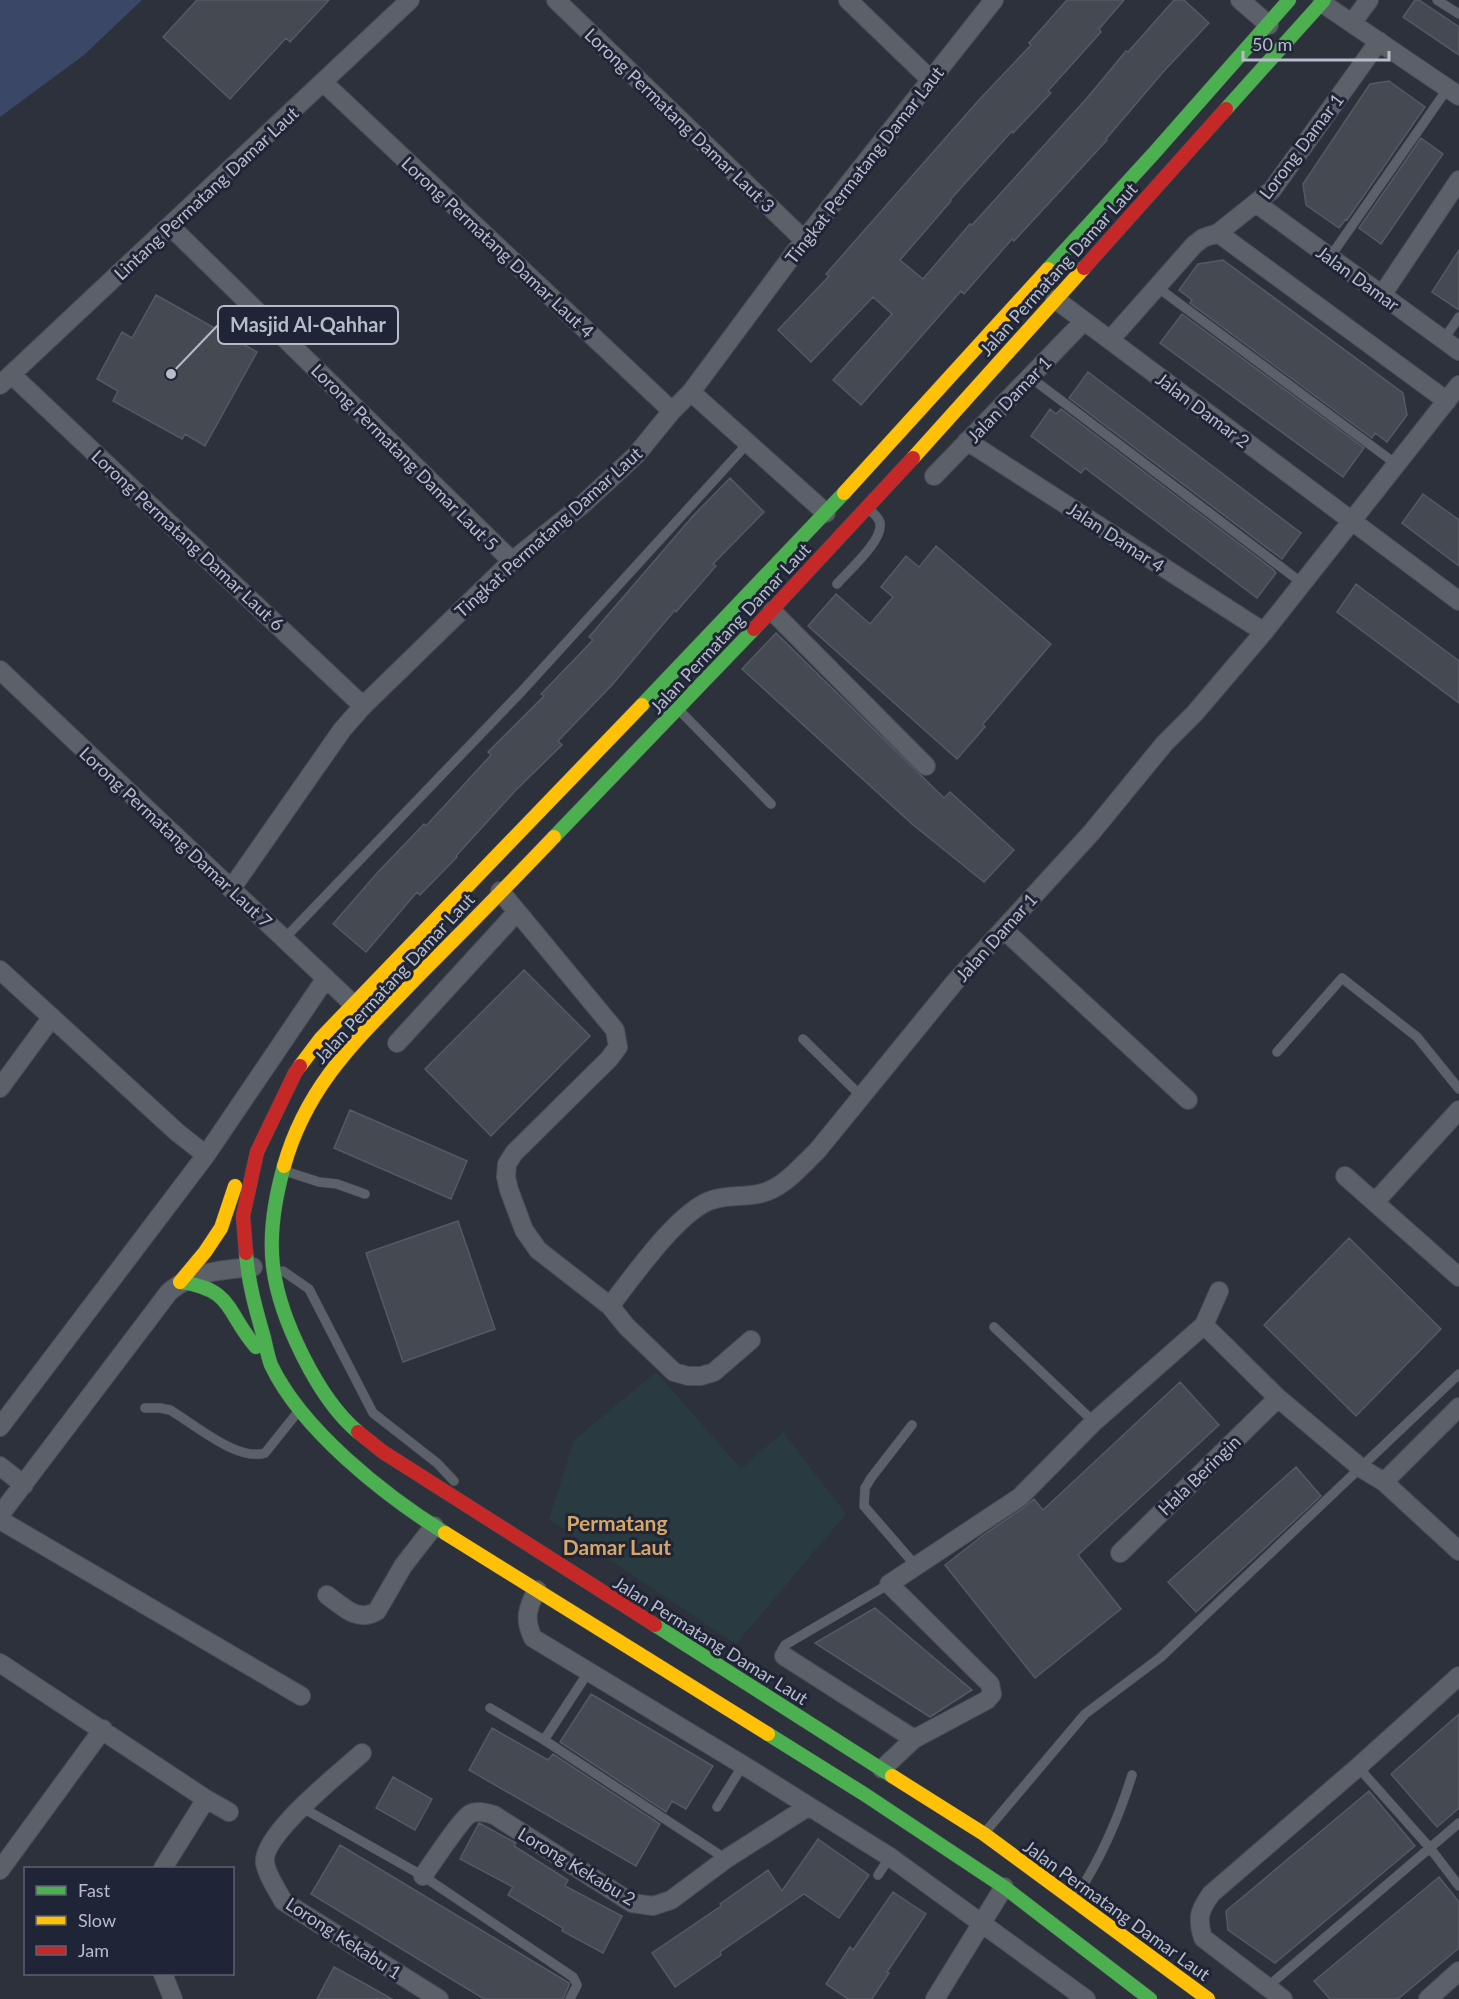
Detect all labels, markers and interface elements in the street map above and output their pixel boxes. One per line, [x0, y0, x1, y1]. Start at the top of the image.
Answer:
street label: Lorong Permatang Damar Laut 3 [581, 23, 779, 217]
scale bar [1243, 24, 1388, 62]
text: 50 m [1252, 33, 1292, 55]
street label: Tingkat Permatang Damar Laut [780, 62, 948, 268]
street label: Lorong Damar 1 [1254, 89, 1348, 203]
street label: Lintang Permatang Damar Laut [109, 101, 303, 284]
street label: Lorong Permatang Damar Laut 4 [397, 152, 599, 342]
street label: Jalan Permatang Damar Laut [975, 178, 1142, 360]
street label: Jalan Damar [1312, 241, 1404, 316]
callout: Masjid Al-Qahhar [218, 306, 398, 344]
text: Masjid Al-Qahhar [230, 312, 386, 336]
street label: Jalan Damar 1 [962, 351, 1056, 447]
street label: Lorong Permatang Damar Laut 5 [307, 359, 503, 555]
street label: Jalan Damar 2 [1152, 368, 1254, 452]
street label: Tingkat Permatang Damar Laut [450, 442, 647, 622]
street label: Lorong Permatang Damar Laut 6 [87, 445, 289, 635]
street label: Jalan Damar 4 [1063, 497, 1169, 577]
street label: Jalan Permatang Damar Laut [645, 538, 815, 718]
street label: Lorong Permatang Damar Laut 7 [75, 742, 277, 932]
street label: Jalan Permatang Damar Laut [309, 888, 479, 1068]
street label: Jalan Damar 1 [951, 888, 1041, 986]
street label: Hala Beringin [1153, 1430, 1245, 1520]
district label: Permatang Damar Laut [563, 1510, 671, 1559]
street label: Jalan Permatang Damar Laut [610, 1571, 813, 1709]
street label: Lorong Kekabu 2 [514, 1822, 640, 1910]
street label: Jalan Permatang Damar Laut [1019, 1835, 1215, 1985]
legend [24, 1867, 234, 1975]
text: Fast [78, 1879, 111, 1901]
street label: Lorong Kekabu 1 [282, 1893, 406, 1983]
text: Slow [78, 1909, 116, 1931]
text: Jam [78, 1939, 109, 1961]

